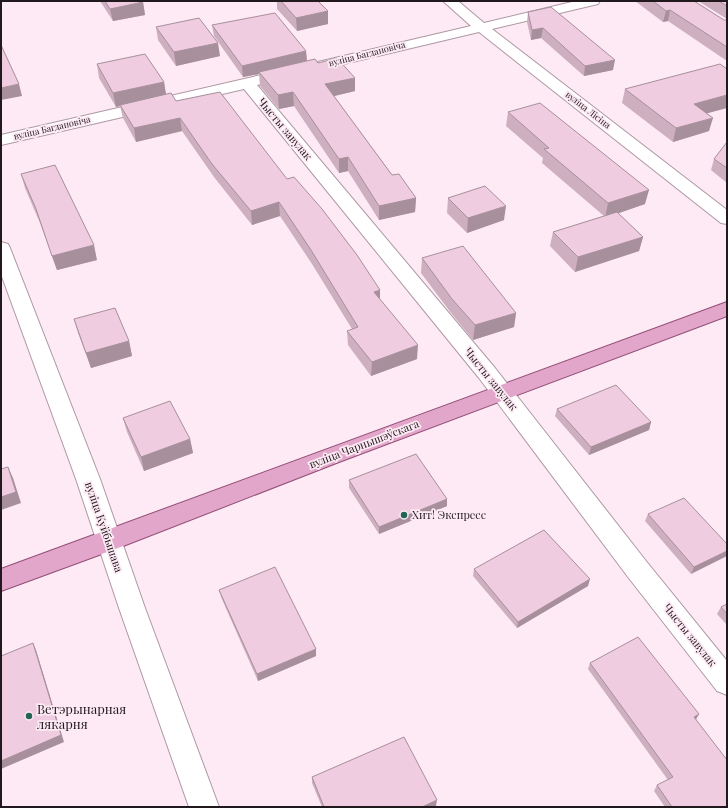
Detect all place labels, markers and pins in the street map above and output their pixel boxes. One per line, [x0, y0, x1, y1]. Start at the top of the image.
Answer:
place label: Хит! Экспресс [412, 507, 486, 522]
marker: Хит! Экспресс [399, 510, 409, 520]
place label: Ветэрынарная лякарня [37, 700, 126, 732]
marker: Ветэрынарная лякарня [24, 711, 34, 721]

